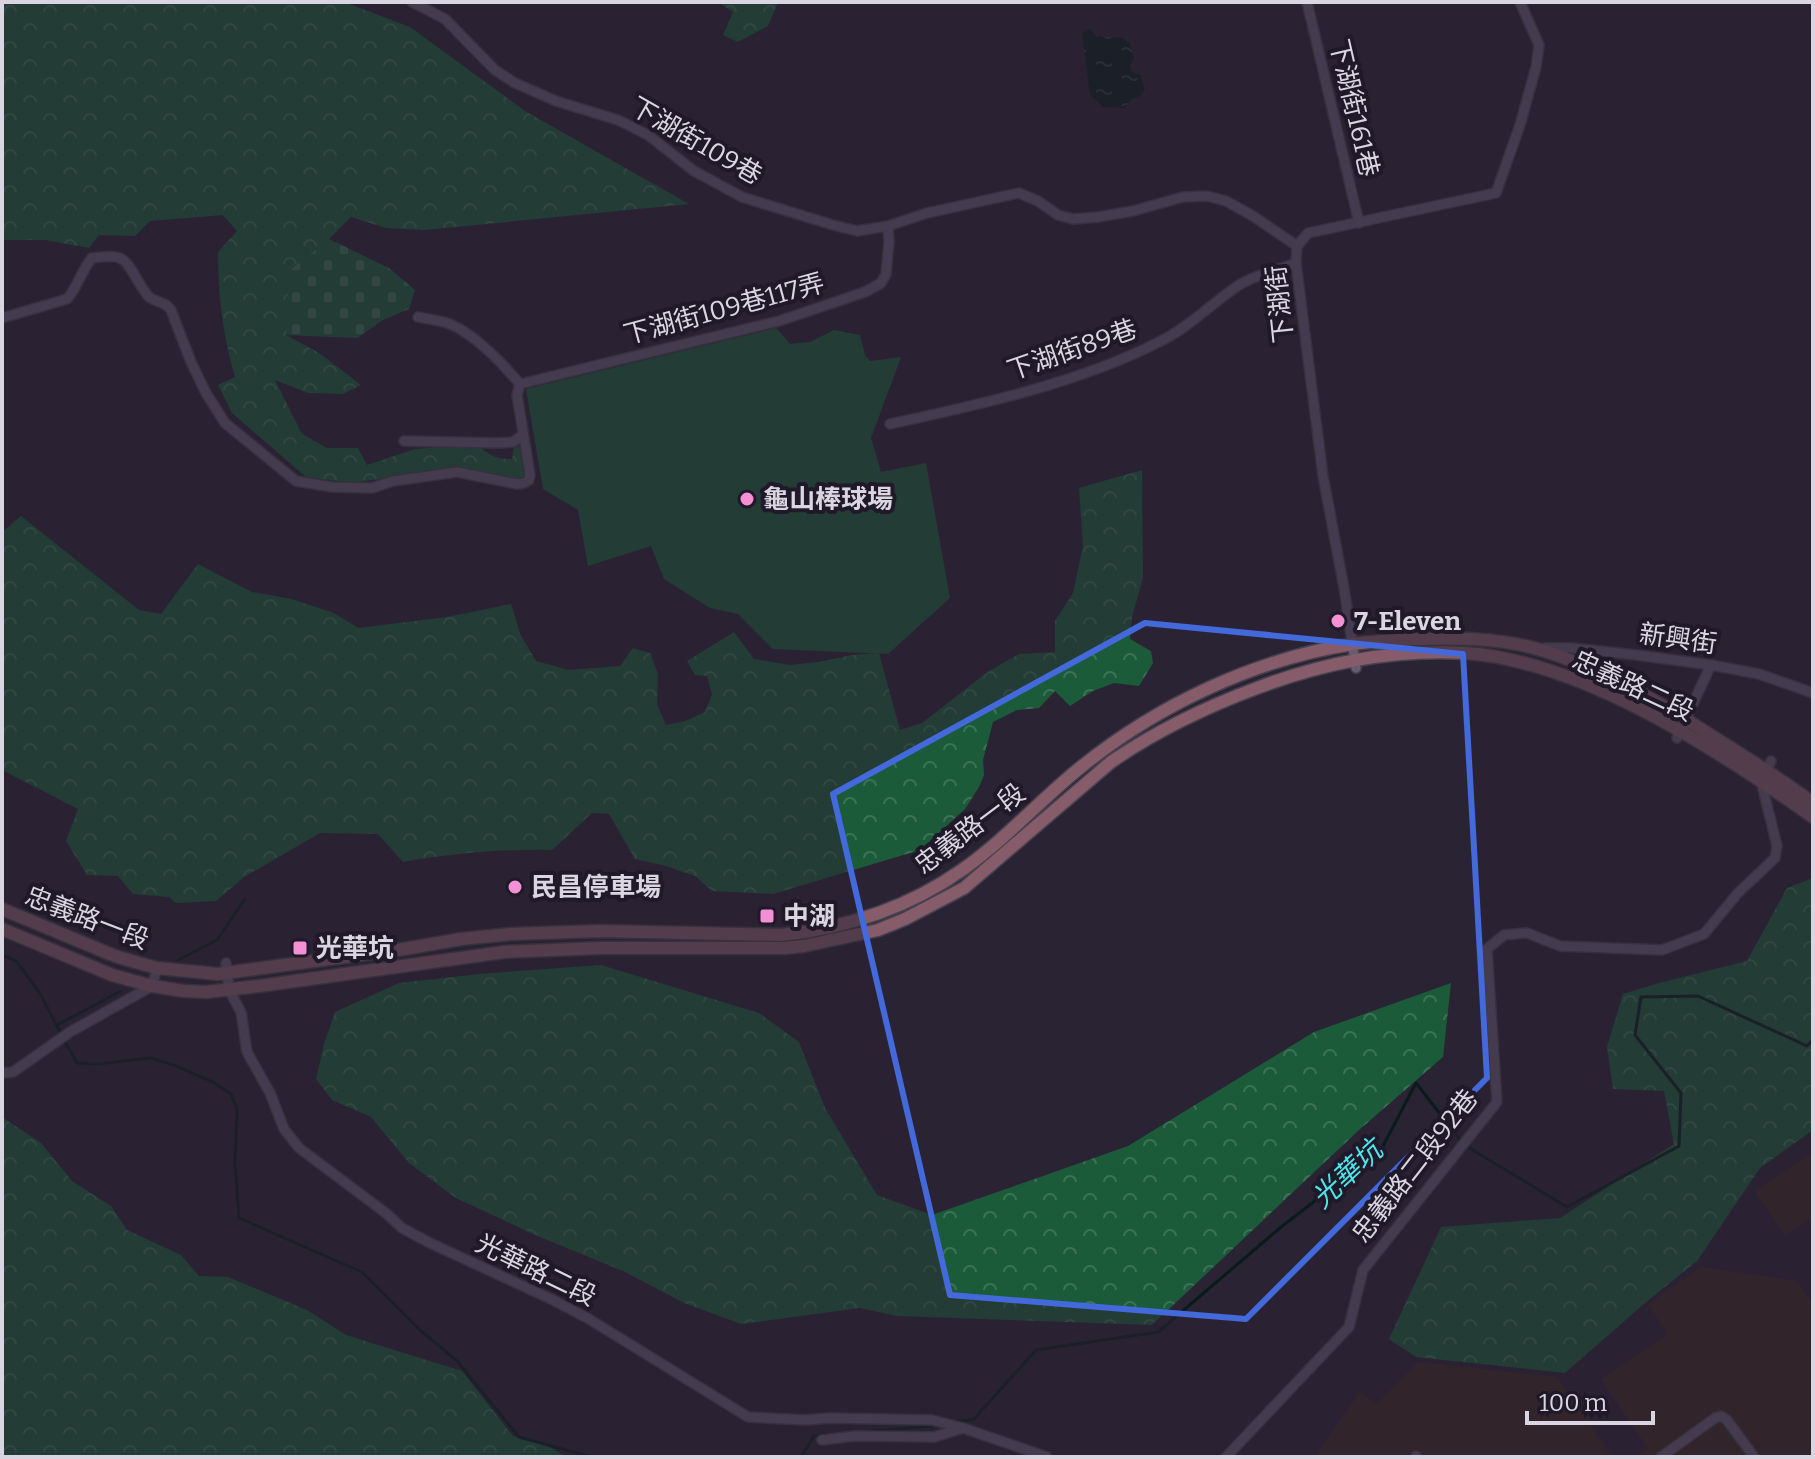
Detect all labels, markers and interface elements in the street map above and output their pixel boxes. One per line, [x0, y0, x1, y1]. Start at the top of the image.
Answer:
street label: 下湖街161巷 [1323, 36, 1385, 180]
street label: 下湖街109巷 [625, 91, 767, 191]
street label: 下湖街 [1261, 264, 1299, 344]
street label: 下湖街109巷117弄 [620, 267, 828, 351]
street label: 下湖街89巷 [1003, 313, 1141, 387]
place label: 龜山棒球場 [763, 484, 893, 515]
marker: 龜山棒球場 [738, 490, 756, 508]
place label: 7-Eleven [1354, 606, 1461, 637]
marker: 7-Eleven [1329, 612, 1347, 630]
street label: 新興街 [1637, 618, 1719, 660]
street label: 忠義路二段 [1568, 644, 1698, 728]
street label: 忠義路一段 [909, 777, 1031, 881]
place label: 民昌停車場 [531, 872, 661, 903]
marker: 民昌停車場 [506, 878, 524, 896]
street label: 忠義路一段 [21, 880, 153, 956]
place label: 中湖 [783, 901, 835, 932]
marker: 中湖 [758, 907, 776, 925]
place label: 光華坑 [316, 933, 394, 964]
marker: 光華坑 [291, 939, 309, 957]
street label: 忠義路二段92巷 [1346, 1083, 1484, 1249]
water label: 光華坑 [1305, 1131, 1392, 1215]
street label: 光華路二段 [471, 1228, 601, 1312]
scale bar [1527, 1375, 1653, 1425]
text: 100 m [1539, 1389, 1607, 1417]

